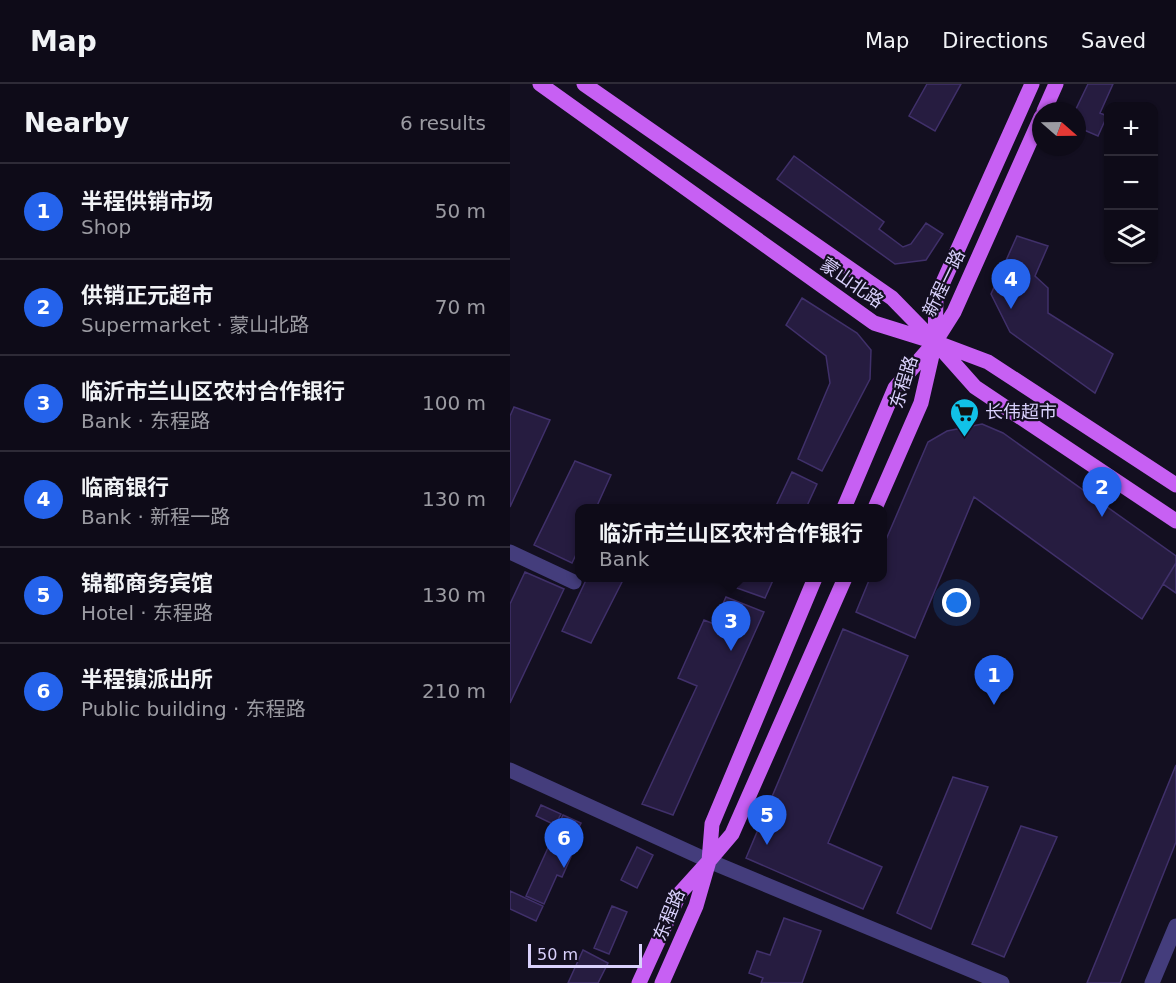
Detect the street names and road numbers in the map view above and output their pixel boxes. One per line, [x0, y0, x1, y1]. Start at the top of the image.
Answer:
street label: 新程一路 [918, 246, 969, 320]
street label: 蒙山北路 [817, 253, 888, 312]
street label: 东程路 [886, 353, 921, 411]
street label: 东程路 [649, 886, 688, 944]

